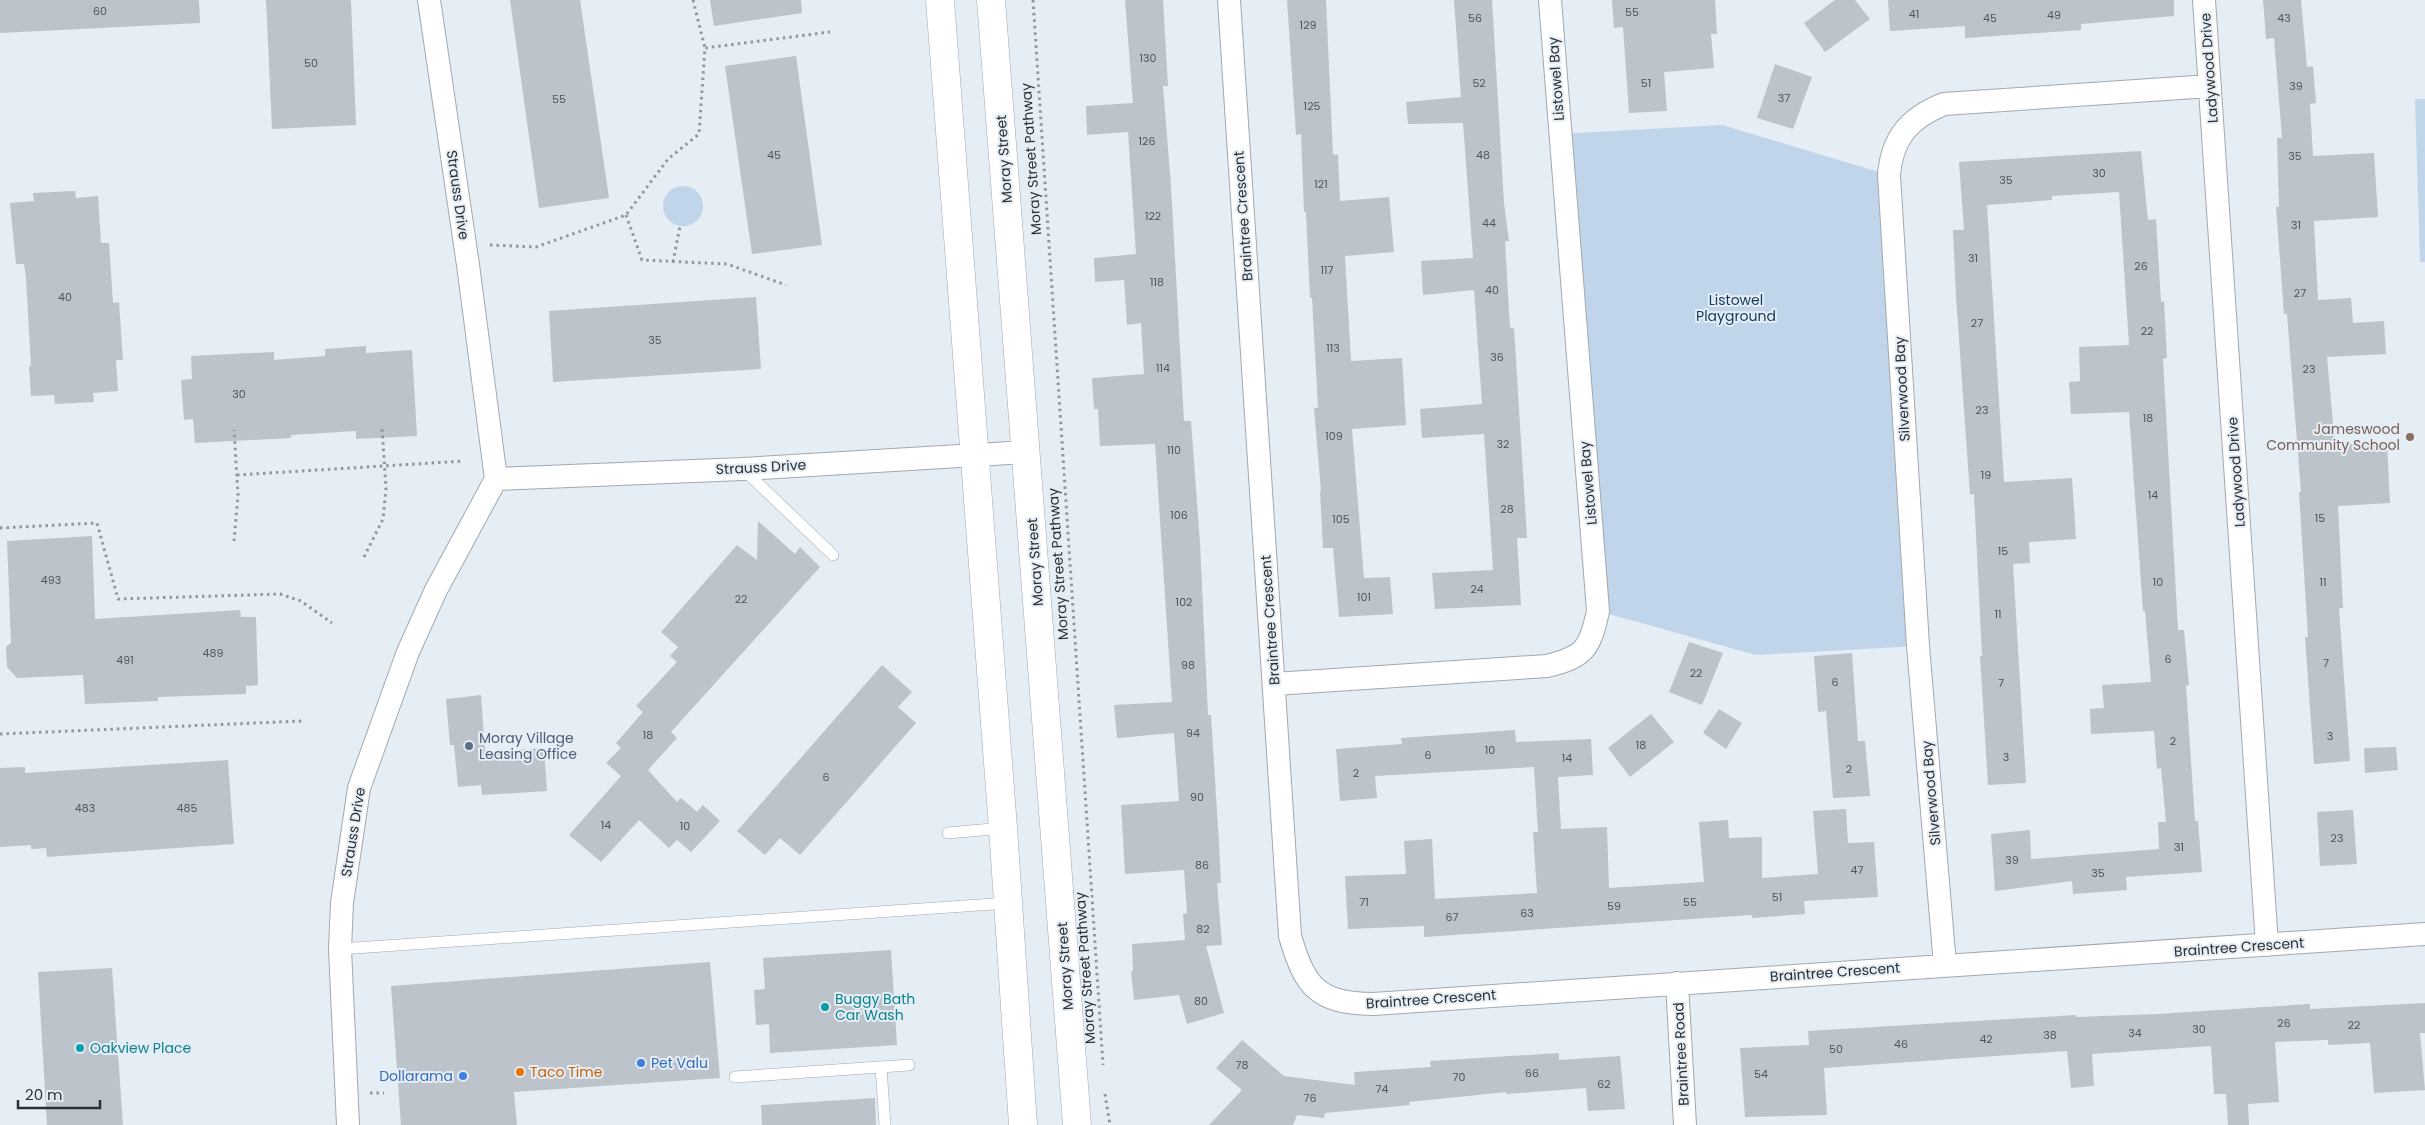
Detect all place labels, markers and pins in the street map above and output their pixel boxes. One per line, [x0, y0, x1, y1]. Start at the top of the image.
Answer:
place label: Jameswood Community School [2266, 419, 2400, 455]
marker: Jameswood Community School [2404, 431, 2416, 443]
place label: Moray Village Leasing Office [479, 728, 577, 764]
marker: Moray Village Leasing Office [463, 740, 475, 752]
place label: Buggy Bath Car Wash [835, 989, 915, 1025]
marker: Buggy Bath Car Wash [819, 1001, 831, 1013]
place label: Oakview Place [90, 1038, 191, 1058]
marker: Oakview Place [74, 1042, 86, 1054]
place label: Pet Valu [651, 1053, 708, 1073]
marker: Pet Valu [635, 1057, 647, 1069]
place label: Taco Time [530, 1062, 603, 1082]
place label: Dollarama [379, 1066, 453, 1086]
marker: Taco Time [514, 1066, 526, 1078]
marker: Dollarama [457, 1070, 469, 1082]

